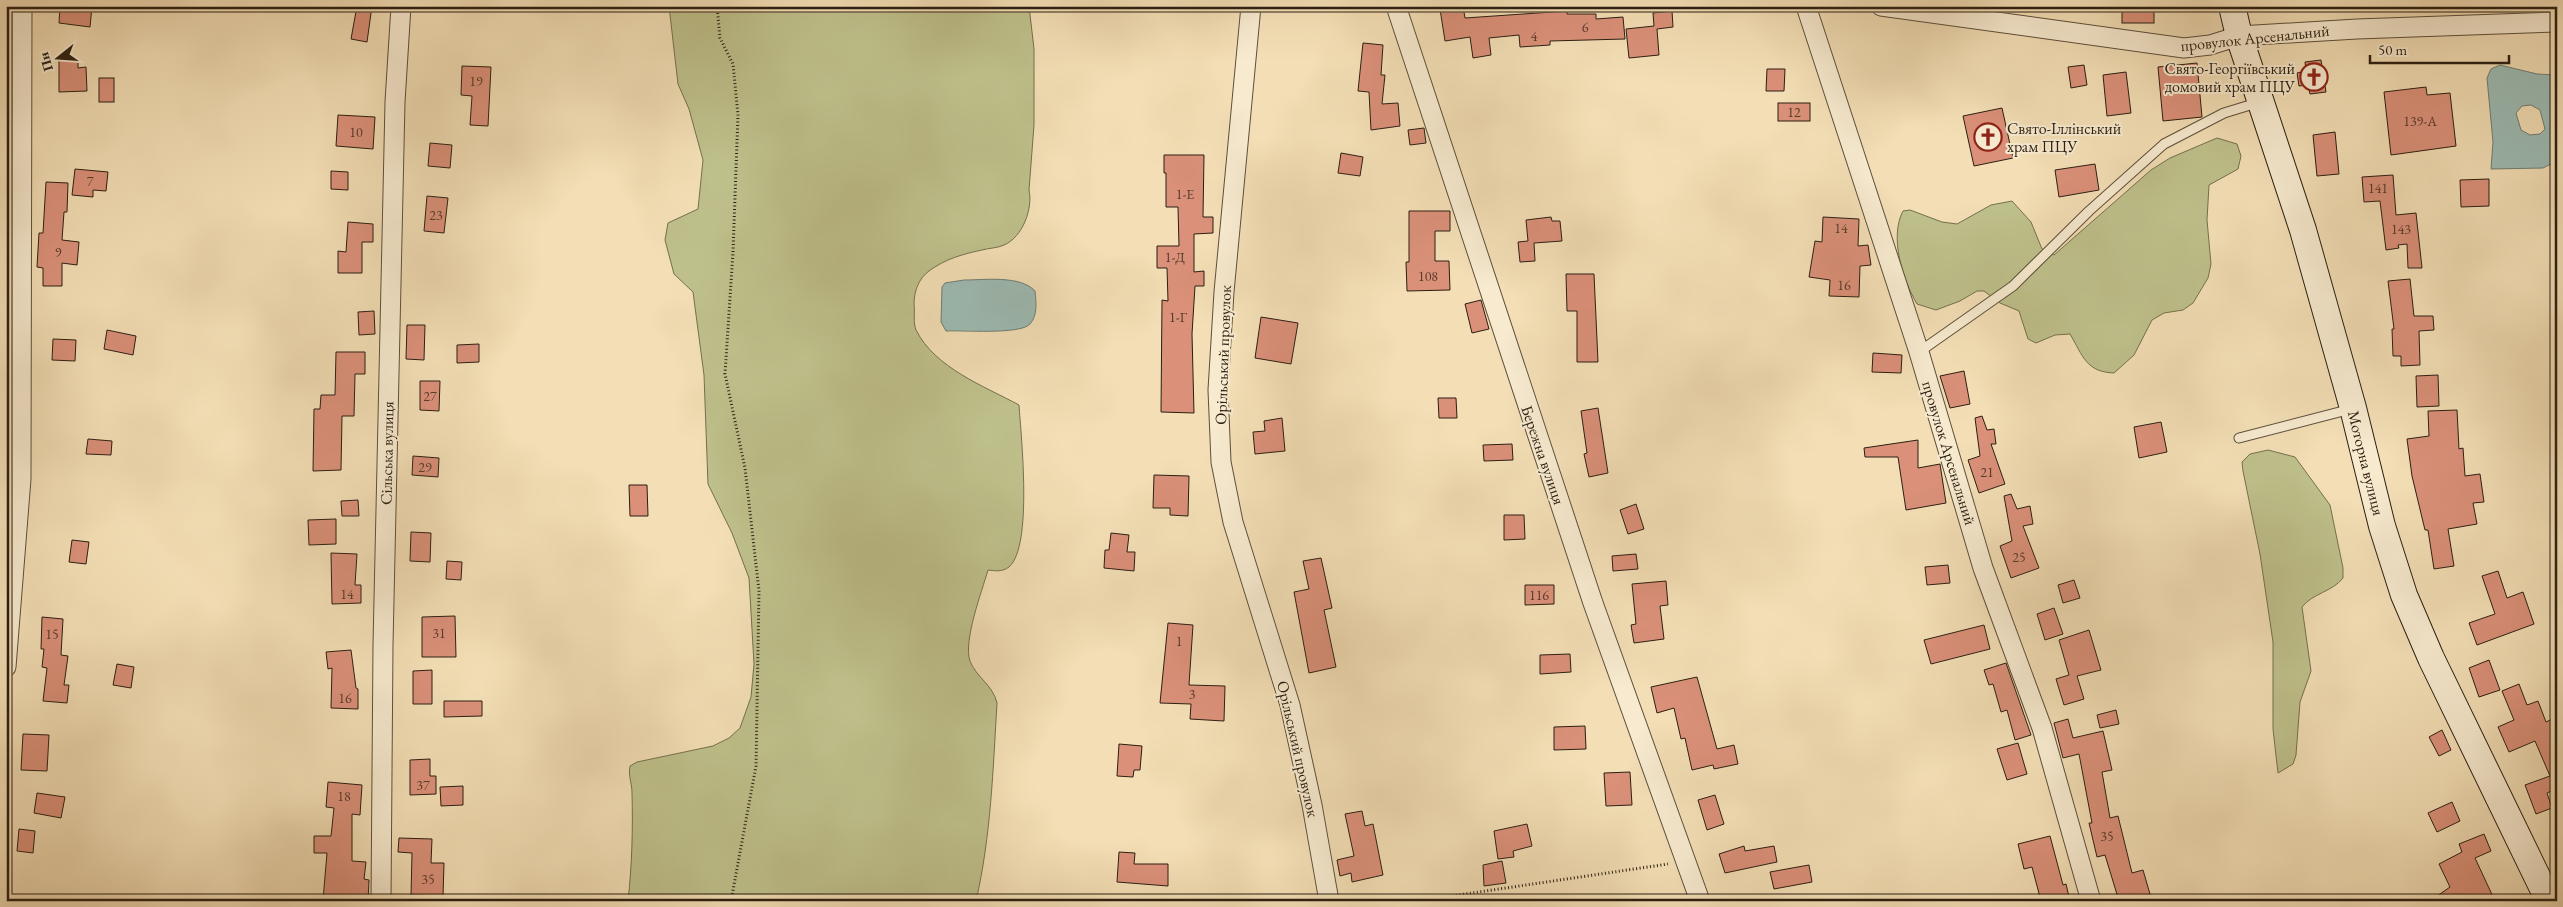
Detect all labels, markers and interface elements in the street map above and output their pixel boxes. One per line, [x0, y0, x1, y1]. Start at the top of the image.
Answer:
house number: 6 [1582, 18, 1589, 36]
street label: провулок Арсенальний [2180, 20, 2331, 56]
house number: 4 [1531, 27, 1538, 45]
north arrow [32, 32, 82, 82]
scale bar [2370, 32, 2509, 64]
text: 50 m [2378, 40, 2407, 59]
text: Пн [34, 50, 57, 74]
place label: Свято-Георгіївський домовий храм ПЦУ [2164, 58, 2296, 97]
church icon: Свято-Георгіївський домовий храм ПЦУ [2299, 62, 2329, 92]
house number: 19 [469, 72, 483, 90]
house number: 12 [1787, 103, 1801, 121]
house number: 139-А [2403, 112, 2437, 130]
place label: Свято-Іллінський храм ПЦУ [2007, 118, 2122, 157]
church icon: Свято-Іллінський храм ПЦУ [1973, 122, 2003, 152]
house number: 10 [349, 123, 363, 141]
house number: 7 [87, 172, 94, 190]
house number: 141 [2368, 179, 2388, 197]
house number: 1-Е [1176, 185, 1194, 203]
house number: 23 [429, 206, 443, 224]
house number: 14 [1834, 219, 1848, 237]
house number: 143 [2391, 220, 2411, 238]
house number: 9 [55, 243, 62, 261]
house number: 1-Д [1165, 248, 1185, 266]
house number: 108 [1418, 267, 1438, 285]
house number: 16 [1837, 276, 1851, 294]
street label: Орільський провулок [1210, 285, 1236, 425]
house number: 1-Г [1169, 308, 1188, 326]
street label: провулок Арсенальний [1917, 378, 1981, 528]
house number: 27 [423, 387, 437, 405]
street label: Сільська вулиця [376, 401, 398, 505]
street label: Бережна вулиця [1516, 403, 1570, 507]
street label: Моторна вулиця [2343, 408, 2389, 518]
house number: 29 [418, 458, 432, 476]
house number: 21 [1980, 463, 1994, 481]
house number: 25 [2012, 548, 2026, 566]
house number: 14 [340, 585, 354, 603]
house number: 116 [1529, 586, 1549, 604]
house number: 31 [432, 624, 446, 642]
house number: 15 [45, 625, 59, 643]
house number: 1 [1176, 632, 1182, 650]
street label: Орільський провулок [1272, 679, 1324, 820]
house number: 3 [1189, 685, 1196, 703]
house number: 16 [338, 689, 352, 707]
house number: 37 [416, 776, 430, 794]
house number: 18 [337, 787, 351, 805]
house number: 35 [2100, 827, 2114, 845]
house number: 35 [421, 870, 435, 888]

